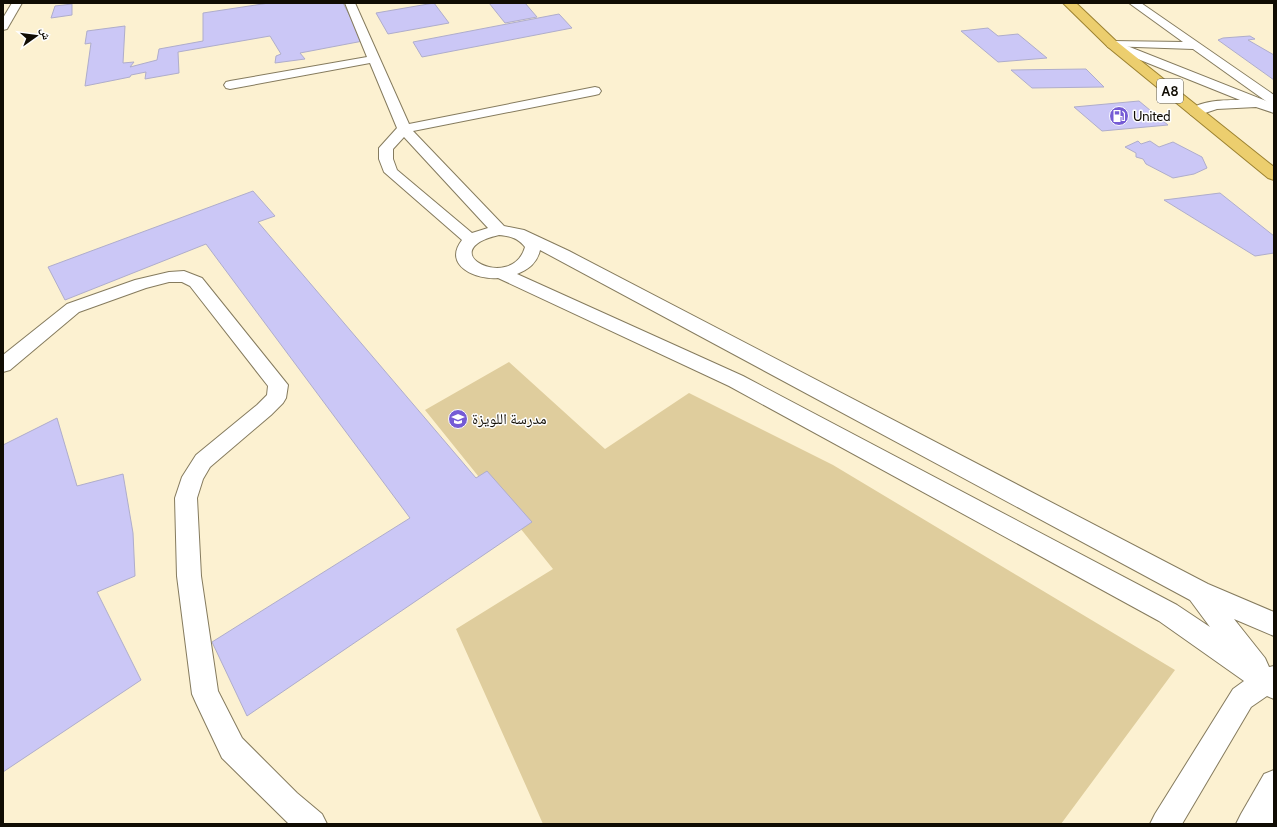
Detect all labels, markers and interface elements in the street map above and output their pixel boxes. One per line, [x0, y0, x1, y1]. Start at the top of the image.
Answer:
north arrow [16, 16, 56, 56]
text: ش [37, 26, 54, 41]
road number: A8 [1157, 79, 1183, 103]
fuel station icon: United [1108, 105, 1130, 127]
place label: United [1133, 108, 1170, 124]
school or university icon: مدرسة اللويزة [447, 408, 469, 430]
place label: مدرسة اللويزة [472, 410, 547, 428]

